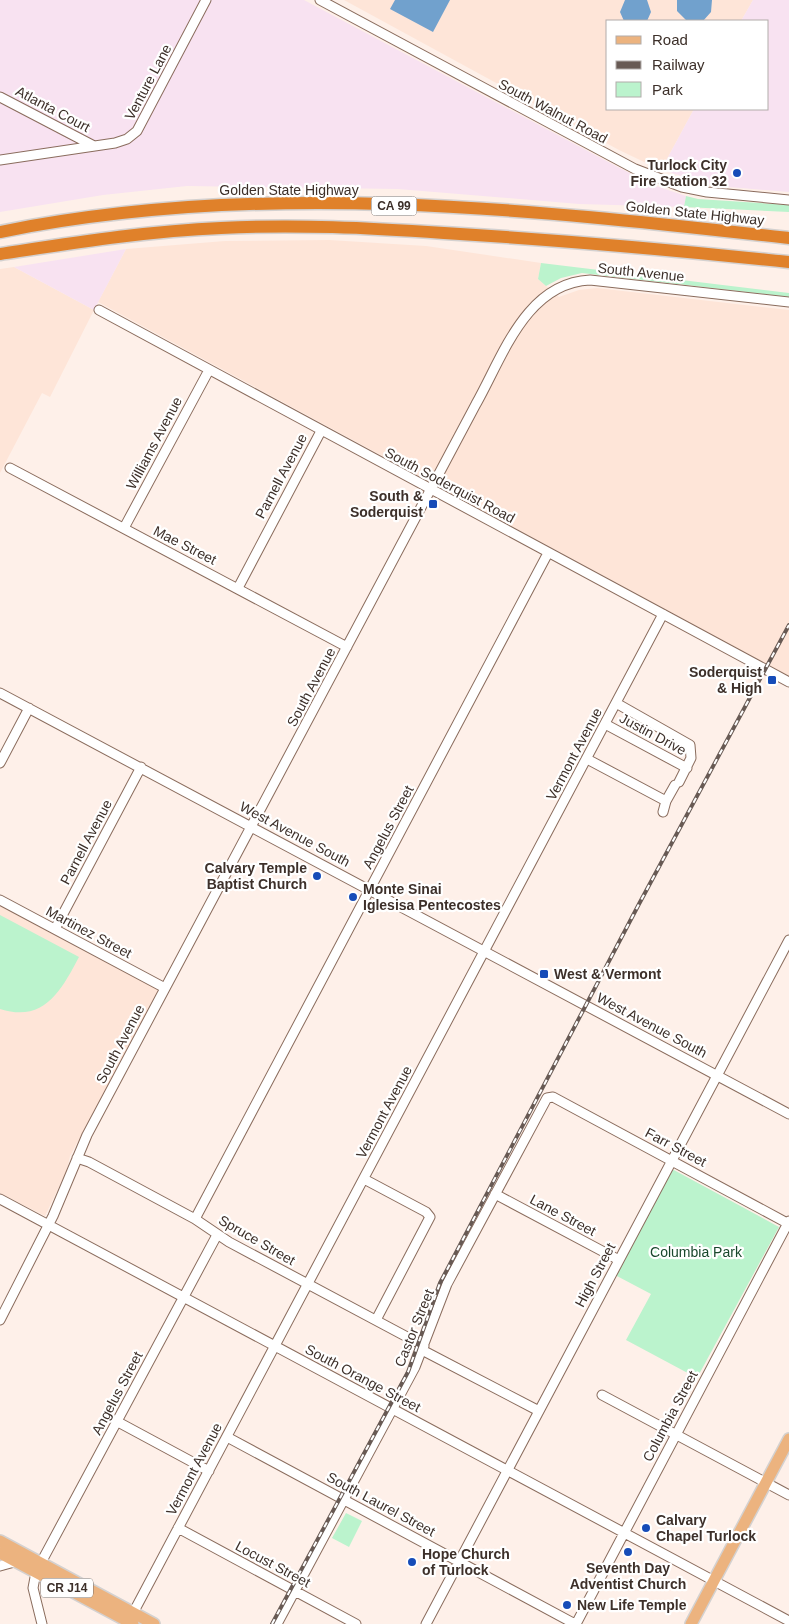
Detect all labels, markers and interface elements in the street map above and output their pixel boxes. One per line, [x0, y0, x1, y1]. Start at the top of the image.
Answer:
legend [606, 20, 769, 110]
text: Road [652, 31, 688, 48]
street label: Venture Lane [121, 41, 175, 123]
text: Railway [652, 56, 705, 73]
street label: South Walnut Road [496, 76, 610, 146]
text: Park [652, 81, 683, 98]
street label: Atlanta Court [13, 83, 93, 135]
place label: Turlock City Fire Station 32 [631, 157, 727, 189]
marker: Turlock City Fire Station 32 [731, 167, 743, 179]
street label: Golden State Highway [219, 182, 359, 198]
road number: CA 99 [372, 197, 416, 216]
street label: Golden State Highway [625, 198, 765, 228]
street label: South Avenue [597, 260, 685, 285]
street label: Williams Avenue [123, 394, 185, 492]
street label: Parnell Avenue [252, 431, 310, 521]
street label: South Soderquist Road [382, 444, 518, 526]
place label: South & Soderquist [350, 488, 423, 520]
marker: South & Soderquist [427, 498, 439, 510]
street label: Mae Street [151, 522, 219, 568]
street label: South Avenue [284, 645, 339, 729]
place label: Soderquist & High [689, 664, 762, 696]
marker: Soderquist & High [766, 674, 778, 686]
street label: Vermont Avenue [543, 705, 605, 803]
street label: Justin Drive [617, 710, 689, 758]
street label: Angelus Street [359, 783, 417, 871]
street label: Parnell Avenue [57, 797, 115, 887]
street label: West Avenue South [237, 798, 353, 870]
place label: Calvary Temple Baptist Church [205, 860, 307, 892]
marker: Calvary Temple Baptist Church [311, 870, 323, 882]
place label: Monte Sinai Iglesisa Pentecostes [363, 881, 501, 913]
marker: Monte Sinai Iglesisa Pentecostes [347, 891, 359, 903]
street label: Martinez Street [43, 903, 135, 961]
place label: West & Vermont [554, 966, 661, 982]
marker: West & Vermont [538, 968, 550, 980]
street label: West Avenue South [594, 989, 710, 1061]
street label: South Avenue [93, 1002, 148, 1086]
street label: Vermont Avenue [353, 1063, 415, 1161]
street label: Farr Street [643, 1124, 709, 1170]
street label: Lane Street [527, 1191, 599, 1239]
street label: Spruce Street [216, 1212, 298, 1268]
street label: High Street [571, 1240, 619, 1310]
park label: Columbia Park [650, 1244, 743, 1260]
street label: Castor Street [391, 1287, 437, 1369]
street label: South Orange Street [303, 1341, 424, 1415]
street label: Angelus Street [88, 1349, 146, 1437]
street label: Columbia Street [639, 1368, 701, 1464]
street label: Vermont Avenue [163, 1420, 225, 1518]
street label: South Laurel Street [324, 1469, 438, 1539]
place label: Calvary Chapel Turlock [656, 1512, 756, 1544]
marker: Calvary Chapel Turlock [640, 1522, 652, 1534]
street label: Locust Street [233, 1538, 313, 1590]
place label: Hope Church of Turlock [422, 1546, 510, 1578]
marker: Seventh Day Adventist Church [622, 1546, 634, 1558]
marker: Hope Church of Turlock [406, 1556, 418, 1568]
place label: Seventh Day Adventist Church [570, 1560, 686, 1592]
road number: CR J14 [41, 1579, 93, 1598]
place label: New Life Temple [577, 1597, 687, 1613]
marker: New Life Temple [561, 1599, 573, 1611]

